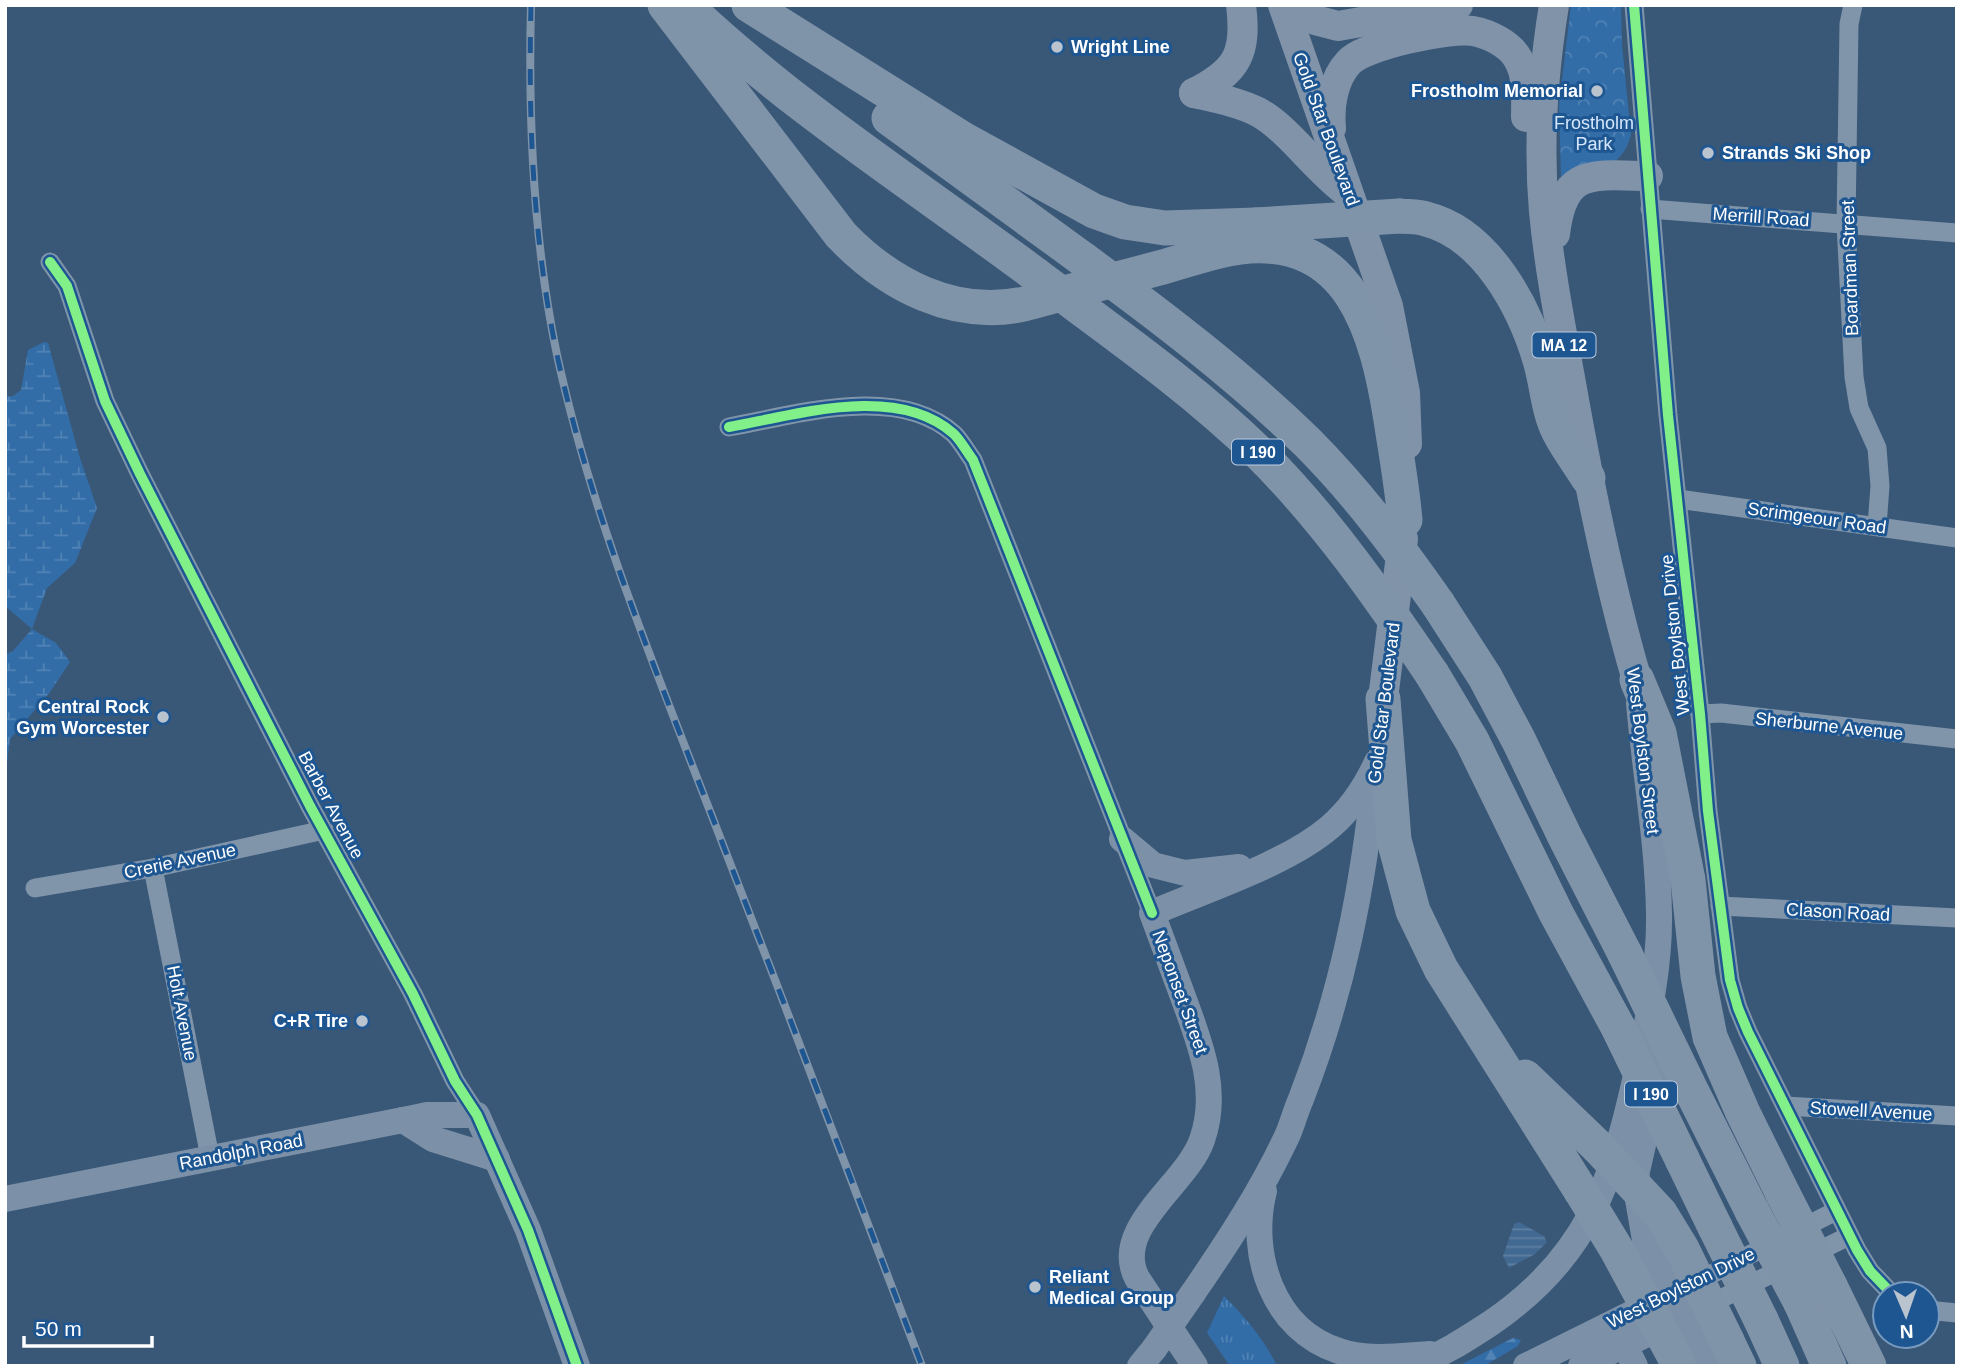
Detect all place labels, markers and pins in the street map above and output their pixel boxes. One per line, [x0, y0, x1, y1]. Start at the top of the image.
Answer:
place label: Wright Line [1071, 37, 1170, 57]
marker: Wright Line [1049, 39, 1065, 55]
place label: Frostholm Memorial [1411, 81, 1583, 101]
marker: Frostholm Memorial [1589, 83, 1605, 99]
place label: Strands Ski Shop [1722, 143, 1871, 163]
marker: Strands Ski Shop [1700, 145, 1716, 161]
place label: Central Rock Gym Worcester [16, 697, 150, 738]
marker: Central Rock Gym Worcester [155, 709, 171, 725]
place label: C+R Tire [274, 1011, 348, 1031]
marker: C+R Tire [354, 1013, 370, 1029]
place label: Reliant Medical Group [1049, 1267, 1174, 1308]
marker: Reliant Medical Group [1027, 1279, 1043, 1295]

